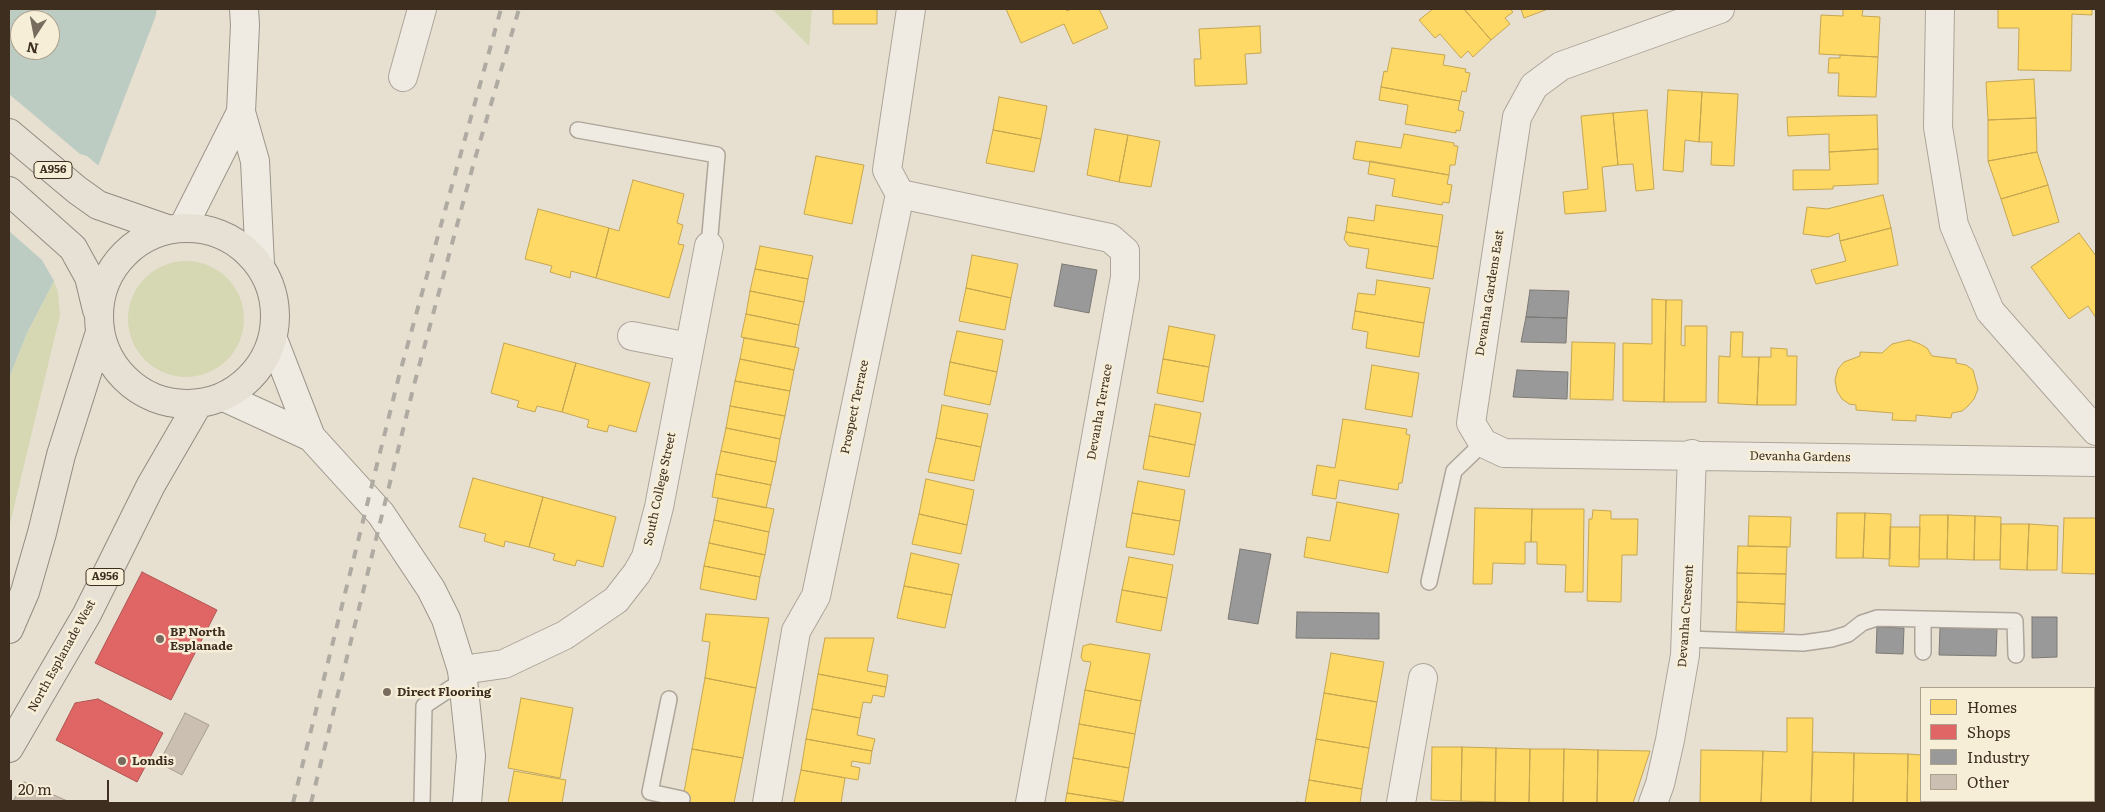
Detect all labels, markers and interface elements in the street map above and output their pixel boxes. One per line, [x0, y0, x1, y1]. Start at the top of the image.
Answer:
north arrow [10, 10, 60, 60]
text: N [25, 38, 40, 60]
road number: A956 [34, 162, 72, 178]
street label: Devanha Gardens East [1473, 229, 1507, 357]
street label: Prospect Terrace [838, 359, 872, 455]
street label: Devanha Terrace [1084, 363, 1116, 461]
street label: South College Street [641, 431, 679, 547]
street label: Devanha Gardens [1750, 449, 1850, 465]
street label: Devanha Crescent [1675, 564, 1697, 668]
road number: A956 [86, 568, 124, 586]
street label: North Esplanade West [25, 597, 99, 715]
place label: BP North Esplanade [170, 625, 233, 653]
marker: BP North Esplanade [154, 633, 166, 645]
place label: Direct Flooring [397, 685, 491, 699]
marker: Direct Flooring [381, 686, 393, 698]
legend [1920, 687, 2095, 802]
text: Homes [1967, 695, 2017, 718]
text: Shops [1967, 720, 2010, 743]
text: Industry [1967, 745, 2030, 768]
place label: Londis [132, 754, 174, 768]
marker: Londis [116, 755, 128, 767]
scale bar [12, 770, 111, 802]
text: Other [1967, 770, 2009, 793]
text: 20 m [18, 777, 52, 800]

